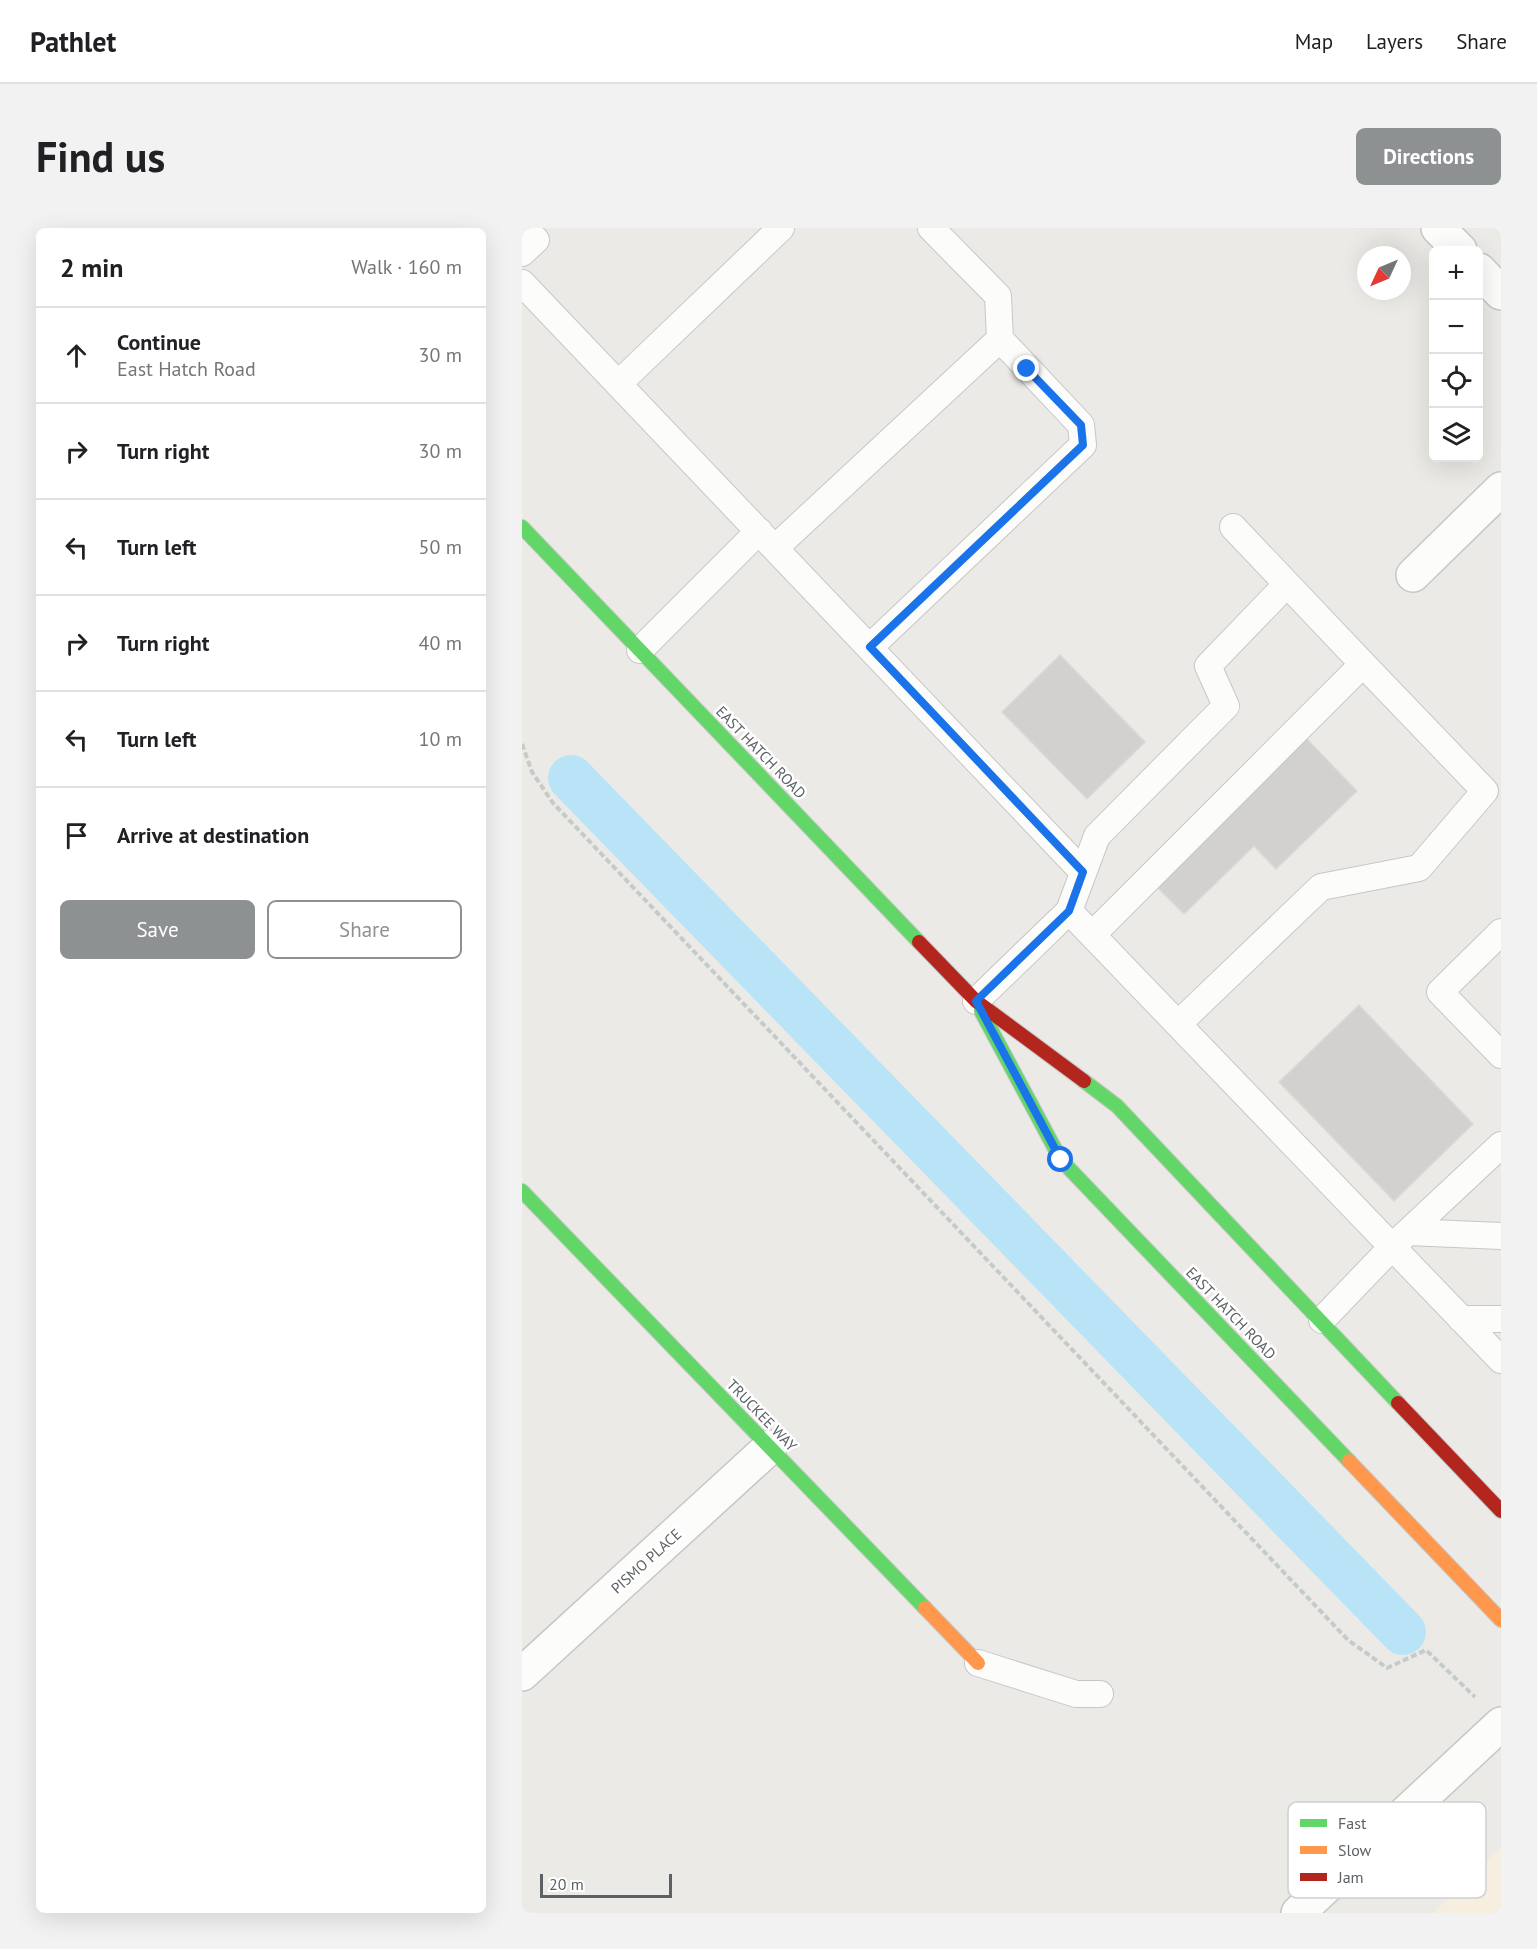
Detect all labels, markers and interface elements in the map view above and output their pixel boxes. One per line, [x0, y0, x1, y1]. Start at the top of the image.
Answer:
text: Pathlet [30, 23, 116, 60]
text: Map [1295, 28, 1333, 55]
text: Layers [1366, 28, 1423, 55]
text: Share [1456, 28, 1507, 55]
button: Directions [1356, 128, 1501, 185]
text: Find us [36, 129, 165, 184]
north arrow [1357, 246, 1411, 300]
map controls [1429, 246, 1483, 462]
button: + [1429, 246, 1483, 300]
text: 2 min [60, 251, 123, 284]
text: Walk · 160 m [351, 254, 462, 280]
button: − [1429, 300, 1483, 354]
text: Continue [117, 328, 201, 356]
icon: ahead [60, 339, 93, 372]
text: 30 m [419, 342, 462, 368]
button: locate [1429, 354, 1483, 408]
route end [1013, 355, 1039, 381]
text: East Hatch Road [117, 356, 256, 382]
button: layers [1429, 408, 1483, 462]
icon: right [60, 435, 93, 468]
text: Turn right [117, 437, 209, 465]
text: 30 m [419, 438, 462, 464]
icon: left [60, 531, 93, 564]
text: Turn left [117, 533, 197, 561]
text: 50 m [419, 534, 462, 560]
icon: right [60, 627, 93, 660]
text: Turn right [117, 629, 209, 657]
text: 40 m [419, 630, 462, 656]
street label: EAST HATCH ROAD [712, 702, 810, 802]
icon: left [60, 723, 93, 756]
text: Turn left [117, 725, 197, 753]
text: 10 m [419, 726, 462, 752]
icon: arrive [60, 819, 93, 852]
text: Arrive at destination [117, 821, 309, 849]
button: Save [60, 900, 255, 959]
button: Share [267, 900, 462, 959]
route start [1047, 1146, 1073, 1172]
street label: EAST HATCH ROAD [1182, 1263, 1280, 1363]
street label: TRUCKEE WAY [723, 1375, 801, 1455]
street label: PISMO PLACE [607, 1524, 685, 1598]
legend [1288, 1802, 1486, 1898]
text: Fast [1338, 1813, 1367, 1833]
text: Slow [1338, 1840, 1372, 1860]
text: Jam [1337, 1867, 1364, 1887]
scale bar [540, 1871, 672, 1898]
text: 20 m [549, 1874, 584, 1894]

